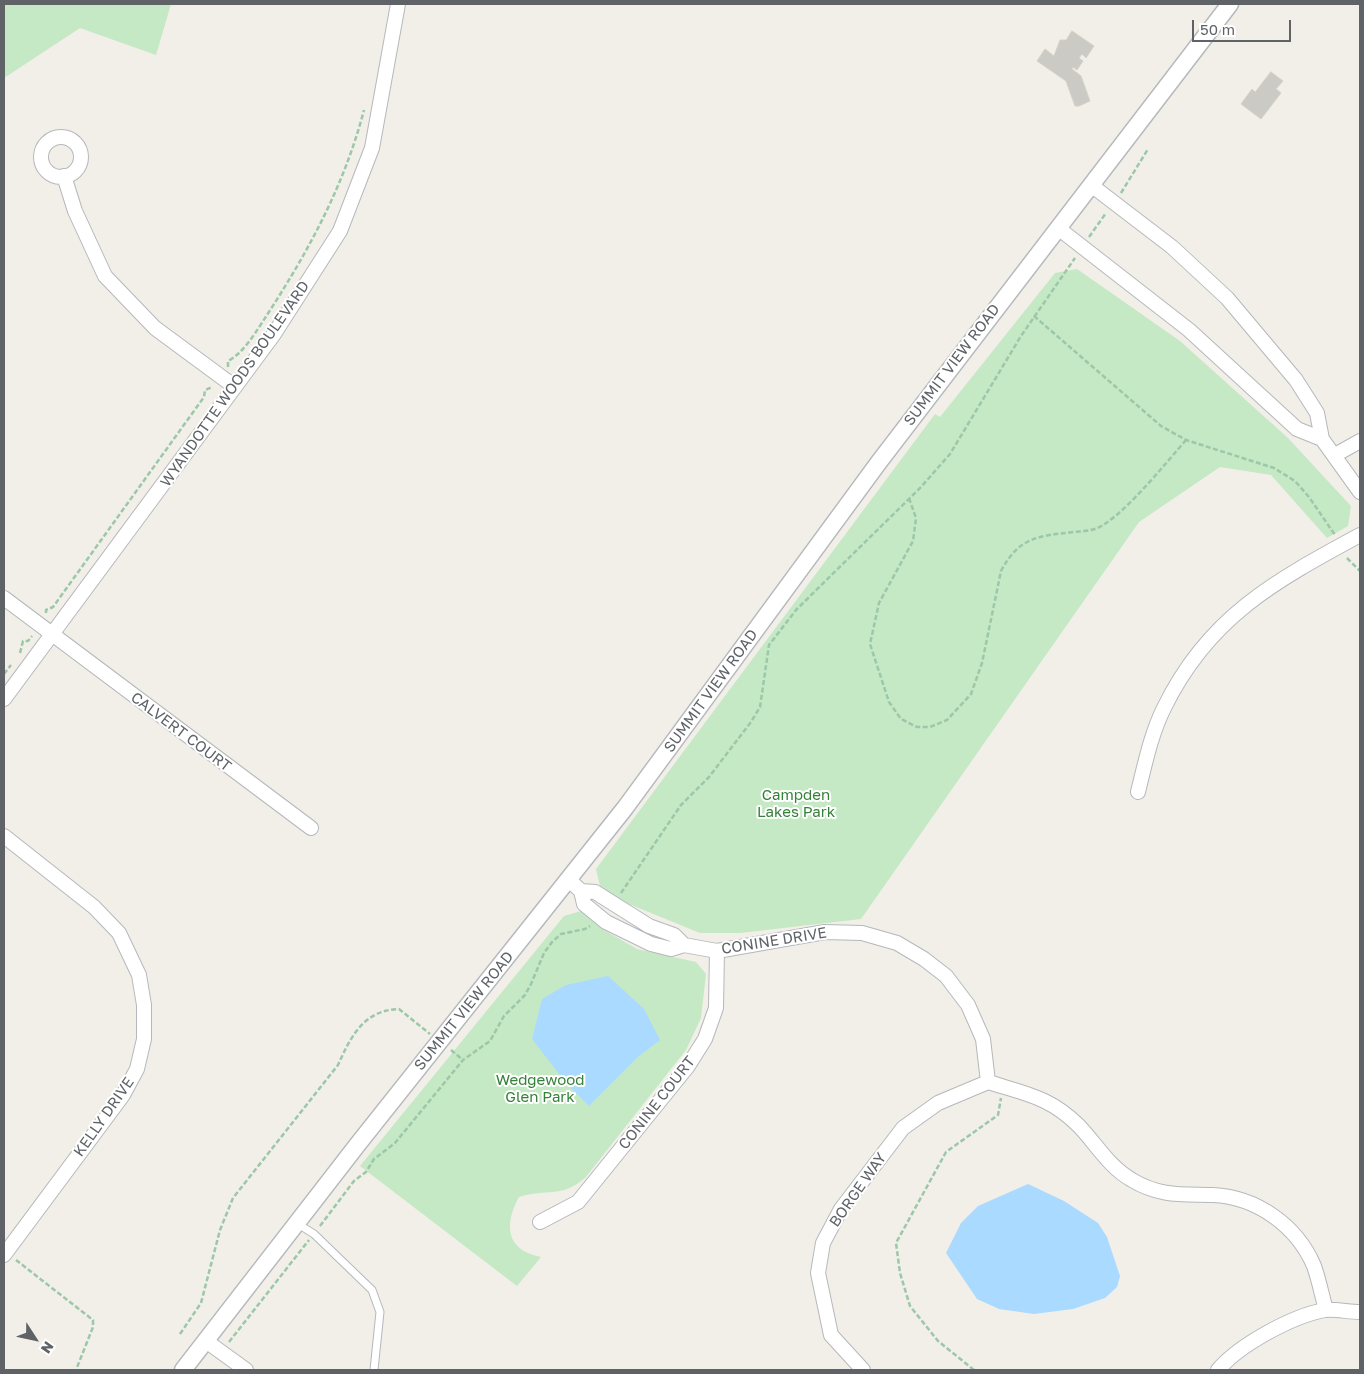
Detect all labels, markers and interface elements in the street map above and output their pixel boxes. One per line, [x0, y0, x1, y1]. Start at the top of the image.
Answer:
scale bar [1194, 10, 1293, 42]
text: 50 m [1200, 20, 1235, 38]
street label: WYANDOTTE WOODS BOULEVARD [157, 278, 313, 490]
street label: SUMMIT VIEW ROAD [900, 301, 1004, 429]
street label: SUMMIT VIEW ROAD [660, 626, 762, 756]
street label: CALVERT COURT [127, 688, 235, 776]
park label: Campden Lakes Park [757, 786, 835, 821]
street label: CONINE DRIVE [720, 924, 828, 958]
street label: SUMMIT VIEW ROAD [411, 948, 517, 1074]
street label: CONINE COURT [615, 1053, 699, 1153]
park label: Wedgewood Glen Park [496, 1071, 584, 1106]
street label: KELLY DRIVE [70, 1074, 138, 1160]
street label: BORGE WAY [826, 1149, 890, 1231]
north arrow [10, 1314, 60, 1364]
text: N [38, 1339, 58, 1357]

